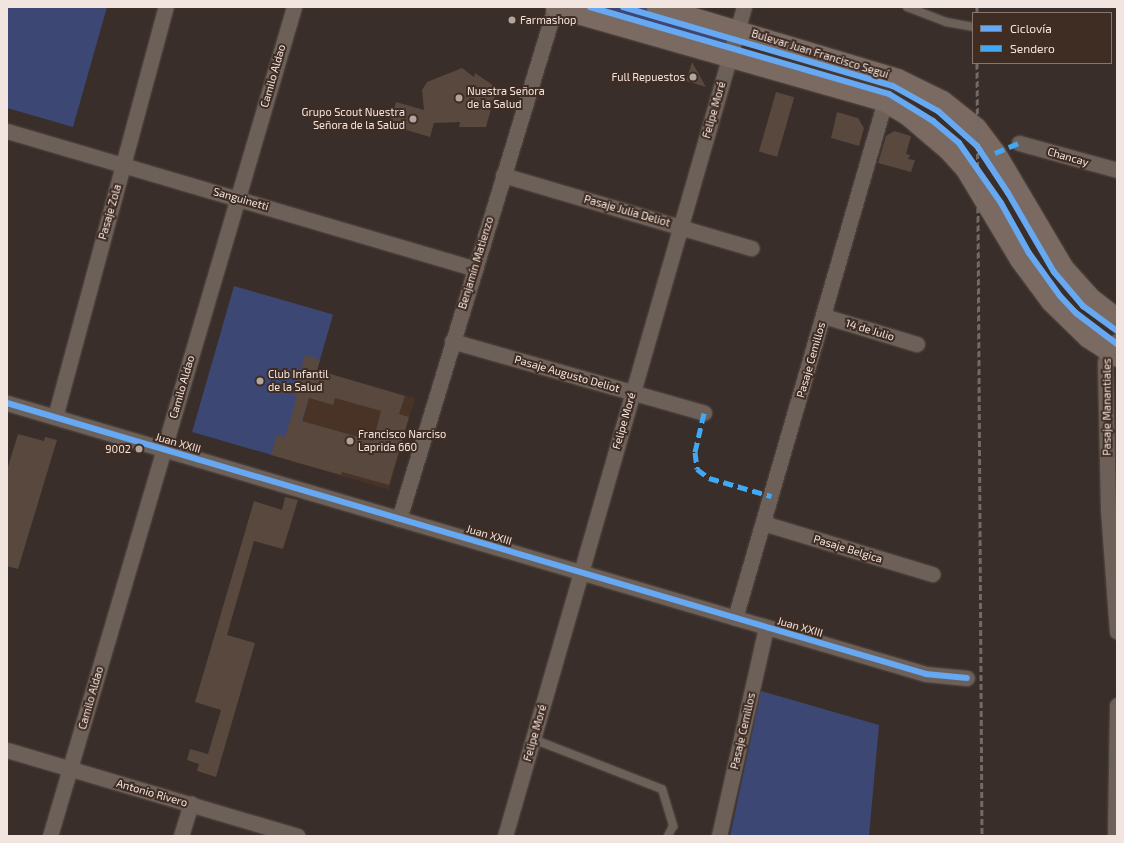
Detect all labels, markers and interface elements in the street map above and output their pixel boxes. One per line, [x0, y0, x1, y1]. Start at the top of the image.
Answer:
legend [972, 12, 1112, 64]
place label: Farmashop [520, 13, 576, 27]
marker: Farmashop [507, 15, 517, 25]
text: Ciclovía [1010, 21, 1052, 35]
street label: Bulevar Juan Francisco Seguí [750, 27, 890, 81]
text: Sendero [1010, 41, 1055, 55]
street label: Camilo Aldao [258, 43, 288, 109]
place label: Full Repuestos [611, 70, 685, 84]
marker: Full Repuestos [688, 72, 698, 82]
street label: Felipe Moré [700, 80, 728, 140]
place label: Nuestra Señora de la Salud [467, 85, 545, 111]
marker: Nuestra Señora de la Salud [454, 93, 464, 103]
place label: Grupo Scout Nuestra Señora de la Salud [302, 106, 405, 132]
marker: Grupo Scout Nuestra Señora de la Salud [408, 114, 418, 124]
street label: Chancay [1046, 145, 1090, 169]
street label: Pasaje Zola [96, 183, 124, 241]
street label: Sanguinetti [212, 185, 270, 213]
street label: Pasaje Julia Deliot [582, 192, 672, 230]
street label: Benjamín Matienzo [456, 215, 496, 311]
street label: 14 de Julio [844, 316, 896, 344]
street label: Pasaje Cemillos [794, 321, 828, 399]
street label: Pasaje Augusto Deliot [513, 353, 621, 395]
street label: Camilo Aldao [167, 354, 197, 420]
street label: Pasaje Manantiales [1100, 358, 1114, 456]
place label: Club Infantil de la Salud [268, 368, 329, 394]
marker: Club Infantil de la Salud [255, 376, 265, 386]
street label: Felipe Moré [610, 391, 638, 451]
place label: Francisco Narciso Laprida 660 [358, 428, 446, 454]
street label: Juan XXIII [154, 430, 202, 456]
marker: Francisco Narciso Laprida 660 [345, 436, 355, 446]
place label: 9002 [105, 442, 131, 456]
marker: 9002 [134, 444, 144, 454]
street label: Juan XXIII [465, 522, 513, 548]
street label: Pasaje Belgica [812, 532, 884, 566]
street label: Juan XXIII [776, 614, 824, 640]
street label: Camilo Aldao [76, 665, 106, 731]
street label: Pasaje Cemillos [728, 691, 758, 771]
street label: Felipe Moré [521, 703, 549, 763]
street label: Antonio Rivero [115, 777, 189, 809]

